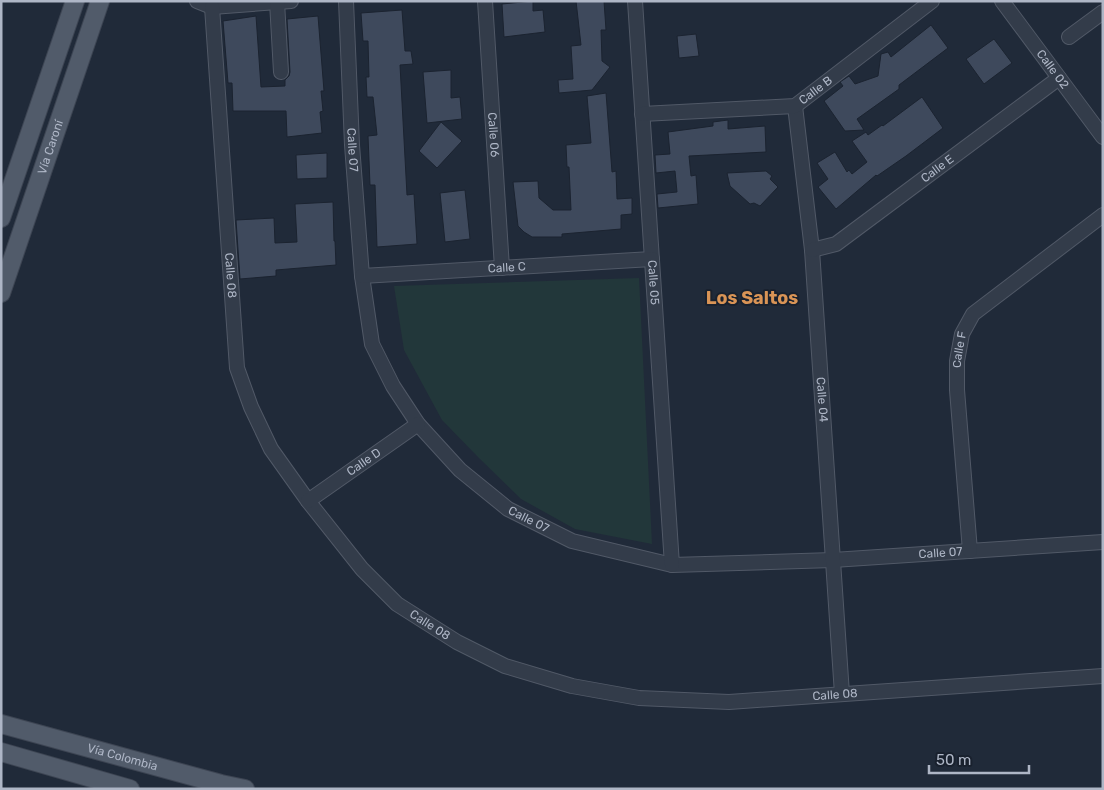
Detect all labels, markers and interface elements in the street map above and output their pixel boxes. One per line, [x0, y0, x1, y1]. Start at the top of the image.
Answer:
street label: Calle 02 [1034, 47, 1072, 91]
street label: Calle B [796, 73, 835, 107]
street label: Calle 06 [485, 112, 502, 158]
street label: Vía Caroní [35, 117, 66, 176]
street label: Calle 07 [344, 128, 361, 172]
street label: Calle E [918, 152, 956, 185]
street label: Calle 08 [222, 252, 239, 298]
street label: Calle C [487, 259, 526, 276]
street label: Calle 05 [645, 260, 662, 305]
district label: Los Saltos [706, 287, 798, 309]
street label: Calle F [950, 330, 969, 368]
street label: Calle 04 [814, 377, 831, 423]
street label: Calle D [344, 445, 383, 479]
street label: Calle 07 [506, 503, 552, 535]
street label: Calle 07 [918, 544, 963, 561]
street label: Calle 08 [407, 607, 453, 643]
street label: Calle 08 [812, 686, 858, 703]
street label: Vía Colombia [86, 741, 159, 773]
scale bar [929, 742, 1029, 774]
text: 50 m [936, 751, 971, 769]

